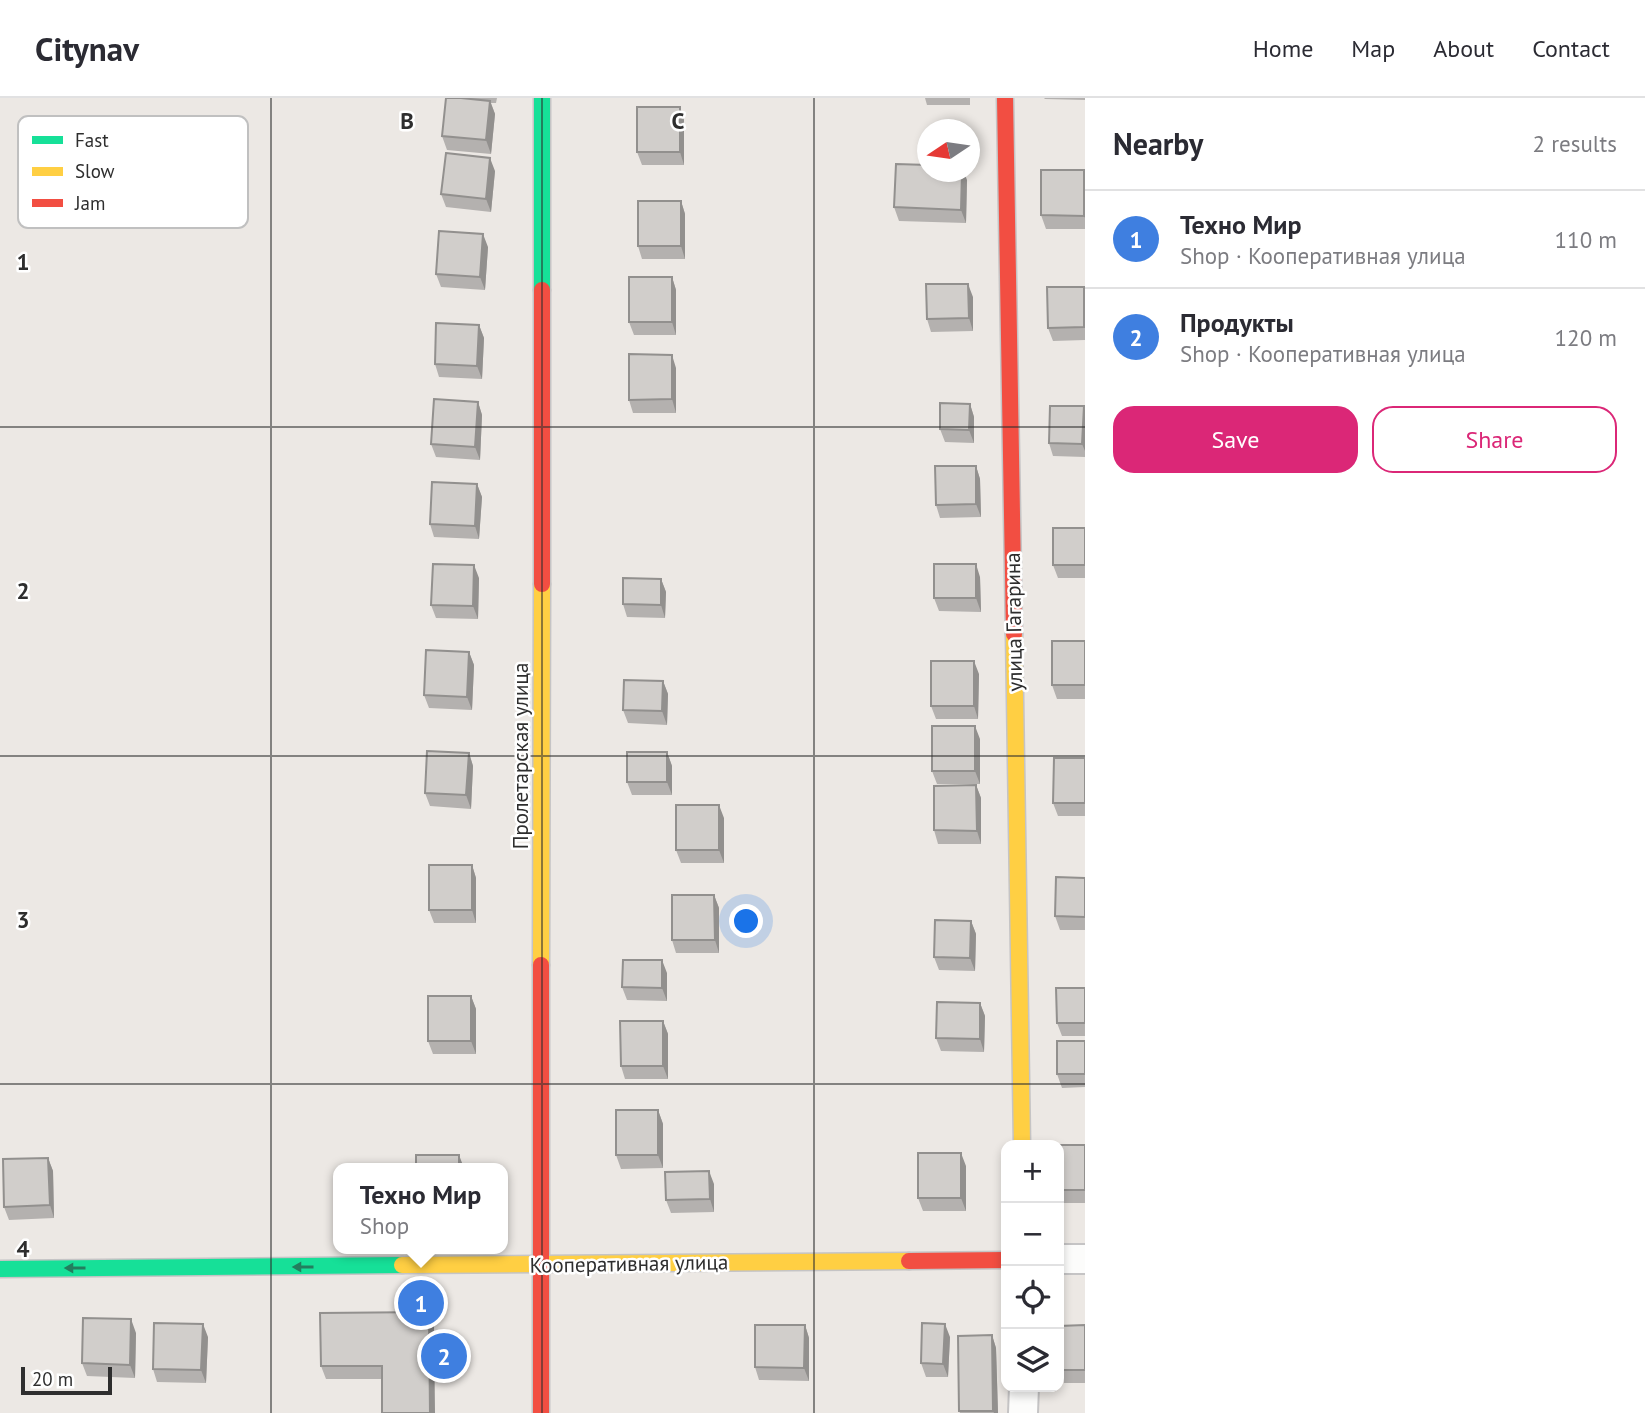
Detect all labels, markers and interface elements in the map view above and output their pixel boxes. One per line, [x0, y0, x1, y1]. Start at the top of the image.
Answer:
text: Citynav [35, 27, 139, 70]
text: Home [1253, 33, 1313, 64]
text: Map [1351, 33, 1395, 64]
text: About [1433, 33, 1494, 64]
text: Contact [1532, 33, 1610, 64]
text: B [400, 106, 414, 135]
text: C [672, 106, 685, 135]
legend [18, 116, 248, 228]
north arrow [917, 119, 980, 182]
text: Nearby [1113, 124, 1203, 163]
text: Fast [75, 128, 109, 152]
text: 2 results [1533, 129, 1617, 158]
text: Slow [75, 159, 115, 183]
text: Jam [74, 191, 105, 215]
text: Техно Мир [1180, 208, 1302, 241]
text: 1 [1129, 225, 1143, 254]
text: 110 m [1555, 225, 1617, 254]
text: Shop · Кооперативная улица [1180, 241, 1466, 270]
text: 1 [16, 247, 30, 276]
text: Продукты [1180, 306, 1294, 339]
text: 2 [1129, 323, 1143, 352]
text: 120 m [1555, 323, 1617, 352]
text: Shop · Кооперативная улица [1180, 339, 1466, 368]
button: Save [1113, 406, 1358, 473]
button: Share [1372, 406, 1617, 473]
street label: улица Гагарина [999, 552, 1028, 692]
text: 2 [16, 576, 30, 605]
street label: Пролетарская улица [507, 663, 534, 849]
your location [729, 904, 763, 938]
text: 3 [16, 905, 30, 934]
map controls [1001, 1140, 1064, 1392]
button: + [1001, 1140, 1064, 1203]
popup [333, 1163, 508, 1254]
text: Техно Мир [360, 1178, 481, 1211]
button: − [1001, 1203, 1064, 1266]
text: Shop [360, 1211, 409, 1240]
text: 4 [16, 1234, 30, 1263]
street label: Кооперативная улица [529, 1248, 729, 1279]
one-way arrow [292, 1261, 314, 1273]
one-way arrow [64, 1263, 86, 1274]
button: locate [1001, 1266, 1064, 1329]
pin: 1 [398, 1277, 444, 1329]
button: layers [1001, 1329, 1064, 1392]
pin: 2 [421, 1330, 467, 1382]
scale bar [21, 1364, 112, 1396]
text: 20 m [32, 1367, 73, 1391]

